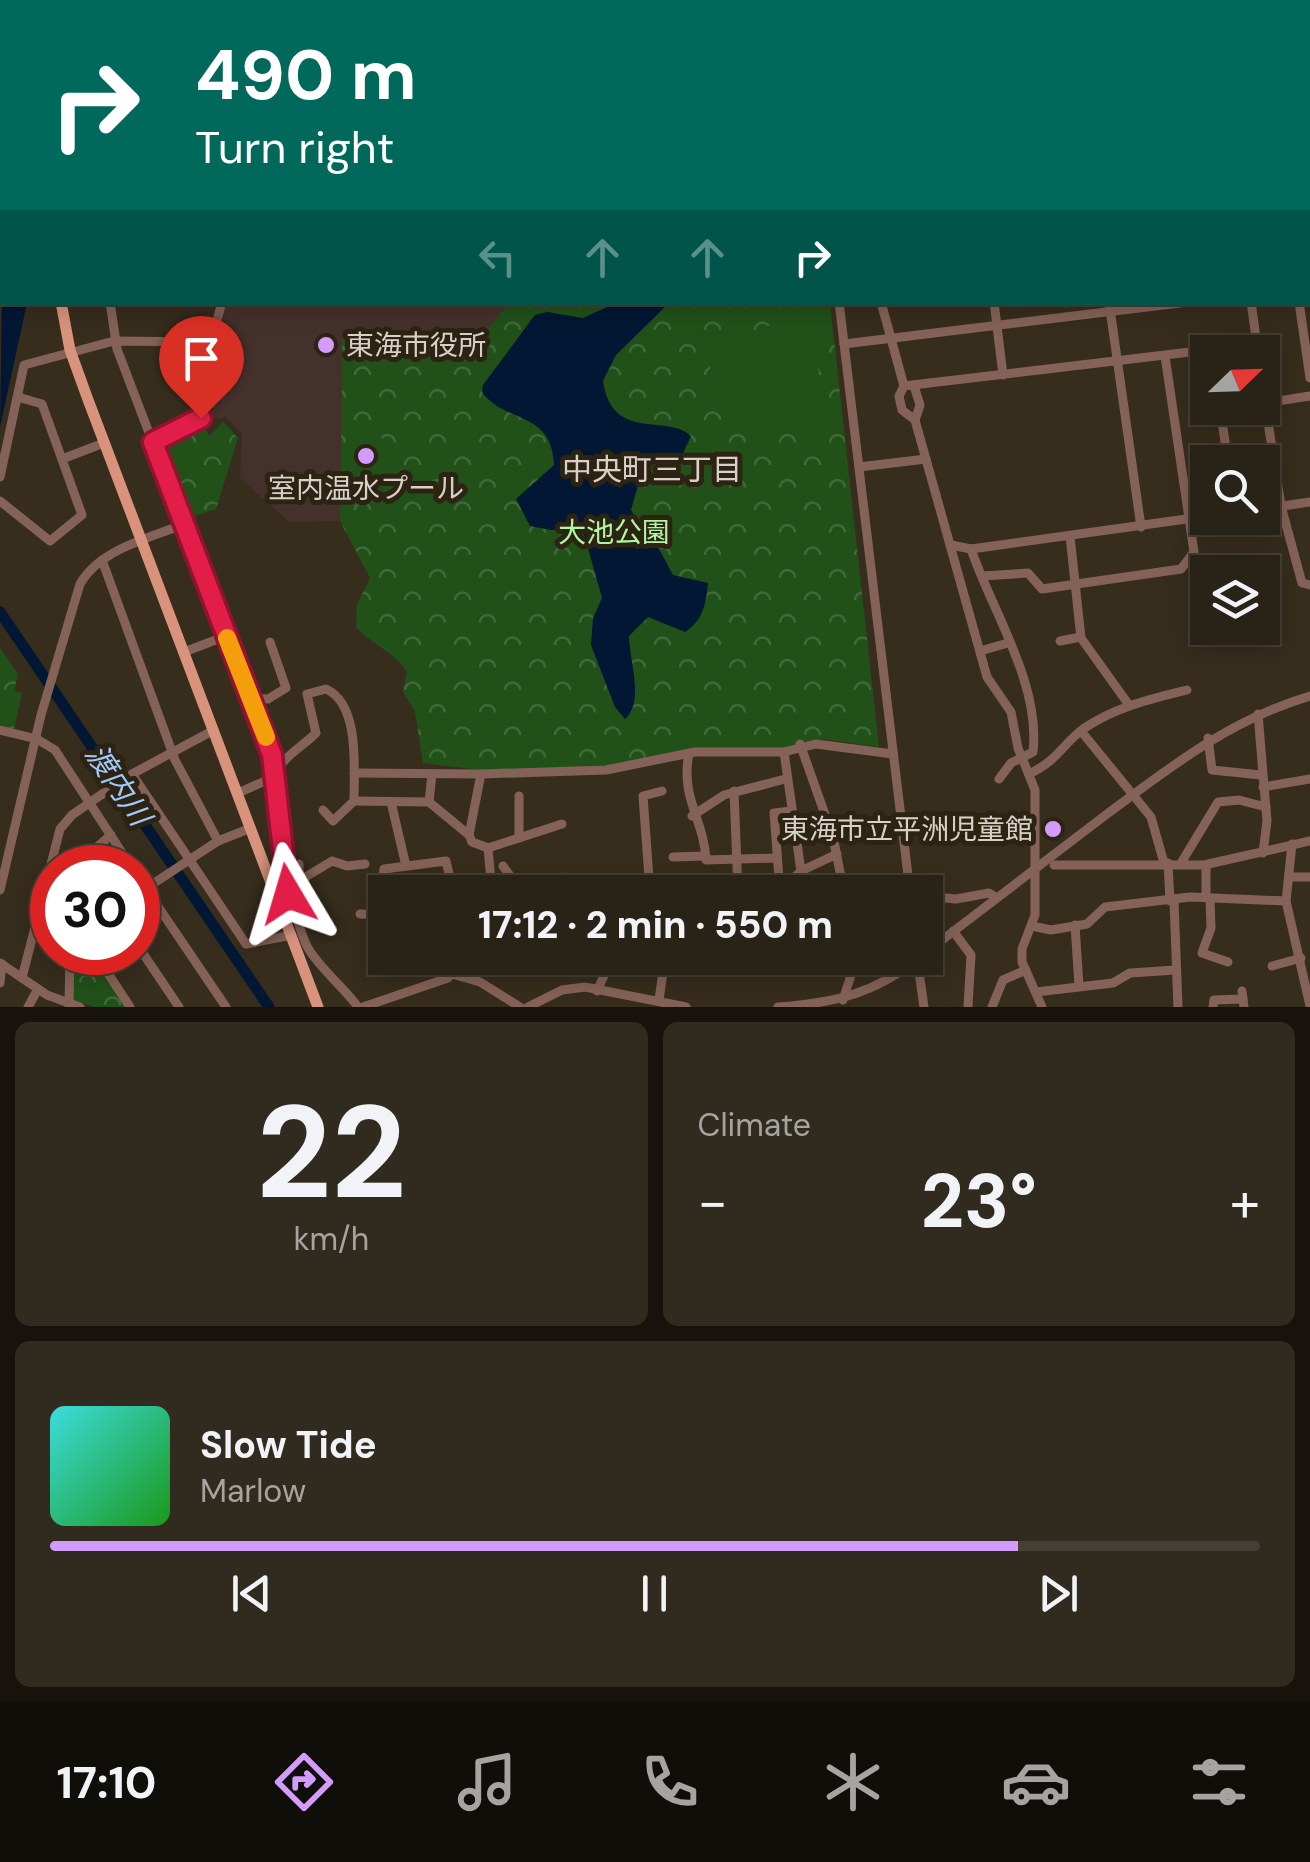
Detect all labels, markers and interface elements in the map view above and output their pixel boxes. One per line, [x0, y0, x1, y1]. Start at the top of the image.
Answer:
text: 490 m [195, 30, 417, 121]
icon: right [30, 40, 160, 170]
text: Turn right [195, 118, 394, 177]
icon: left [470, 230, 525, 285]
icon: ahead [575, 230, 630, 285]
icon: ahead [680, 230, 735, 285]
icon: right [785, 230, 840, 285]
pin [159, 316, 244, 419]
place label: 東海市役所 [346, 327, 486, 364]
icon: arrive [174, 331, 229, 386]
marker: 東海市役所 [315, 334, 337, 356]
north arrow [1190, 335, 1280, 425]
map controls [1190, 335, 1280, 645]
marker: 室内温水プール [355, 445, 377, 467]
button: search [1190, 445, 1280, 535]
district label: 中央町三丁目 [562, 450, 742, 489]
place label: 室内温水プール [268, 470, 464, 507]
park label: 大池公園 [558, 514, 670, 551]
button: layers [1190, 555, 1280, 645]
water label: 渡内川 [77, 737, 161, 835]
place label: 東海市立平洲児童館 [781, 811, 1033, 848]
marker: 東海市立平洲児童館 [1042, 818, 1064, 840]
position arrow [236, 842, 340, 946]
speed limit sign: 30 [30, 845, 160, 975]
text: 17:12 · 2 min · 550 m [478, 900, 833, 950]
text: 22 [256, 1068, 406, 1237]
text: Climate [698, 1104, 811, 1146]
text: 23° [921, 1153, 1037, 1250]
text: − [698, 1166, 728, 1238]
text: + [1230, 1166, 1260, 1238]
text: km/h [293, 1218, 369, 1260]
text: Slow Tide [200, 1420, 377, 1470]
text: Marlow [200, 1470, 306, 1512]
icon: previous [224, 1566, 279, 1621]
icon: pause [627, 1566, 682, 1621]
icon: next [1031, 1566, 1086, 1621]
icon: directions [269, 1747, 339, 1817]
icon: music [452, 1747, 522, 1817]
icon: phone [635, 1747, 705, 1817]
icon: climate [818, 1747, 888, 1817]
icon: car [1001, 1747, 1071, 1817]
icon: filters [1184, 1747, 1254, 1817]
text: 17:10 [56, 1753, 156, 1812]

